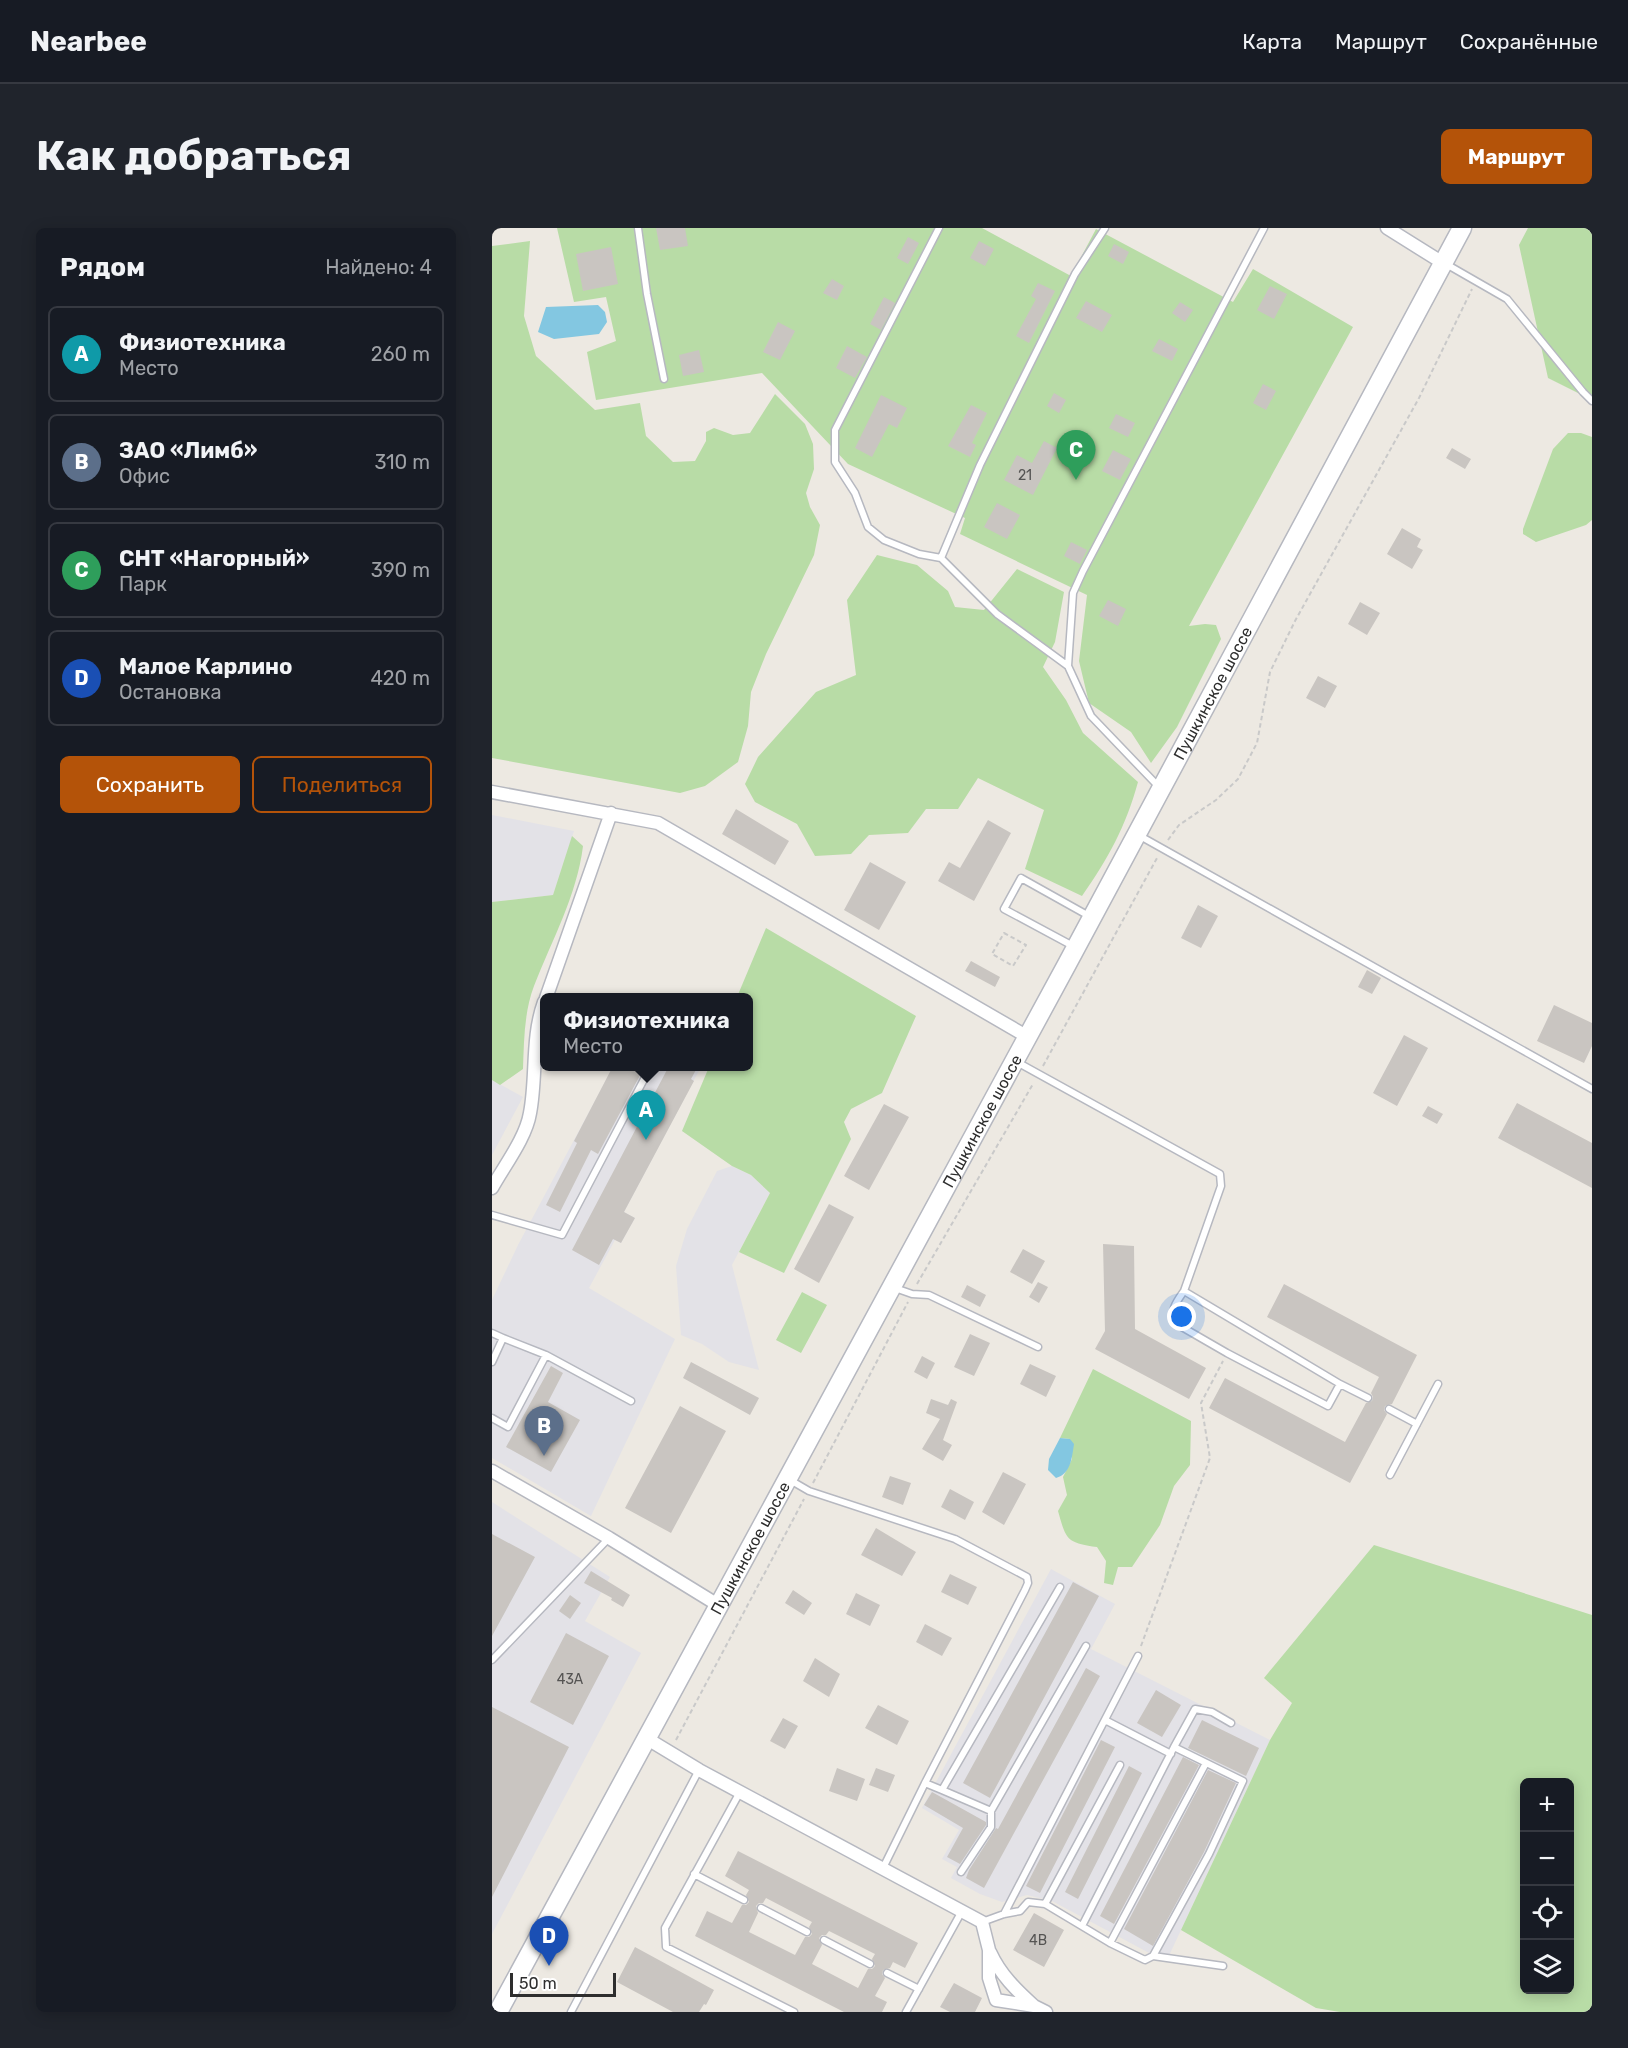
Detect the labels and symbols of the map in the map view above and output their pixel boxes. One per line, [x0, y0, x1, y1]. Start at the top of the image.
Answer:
pin: C [1056, 430, 1096, 480]
house number: 21 [1018, 467, 1032, 484]
street label: Пушкинское шоссе [1169, 623, 1256, 763]
street label: Пушкинское шоссе [939, 1051, 1026, 1191]
pin: A [626, 1090, 666, 1140]
your location [1167, 1302, 1196, 1331]
pin: B [524, 1406, 564, 1456]
street label: Пушкинское шоссе [707, 1478, 794, 1618]
house number: 43А [557, 1671, 584, 1688]
pin: D [530, 1916, 568, 1966]
house number: 4В [1029, 1932, 1047, 1949]
scale bar [510, 1970, 616, 1998]

